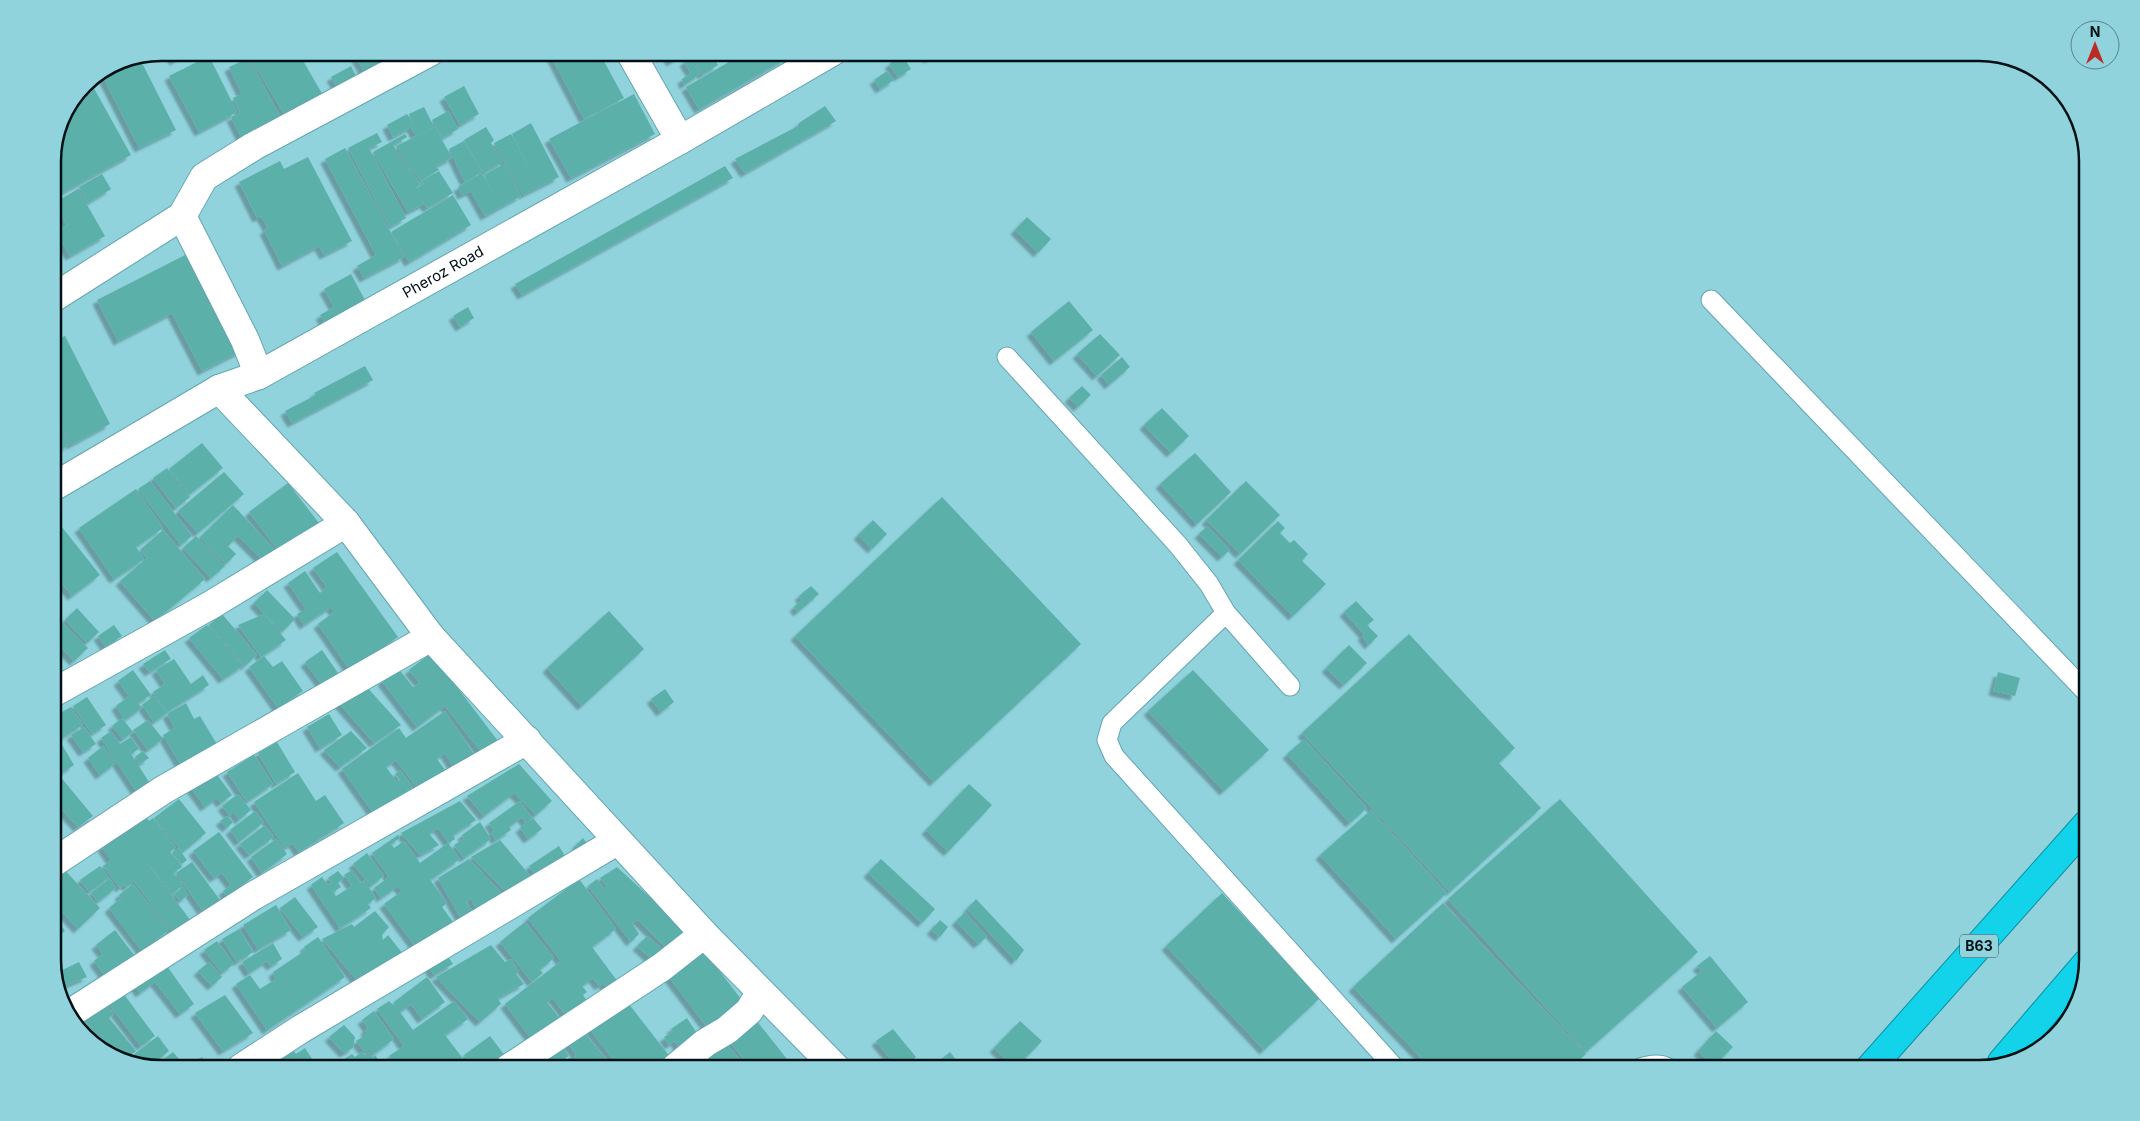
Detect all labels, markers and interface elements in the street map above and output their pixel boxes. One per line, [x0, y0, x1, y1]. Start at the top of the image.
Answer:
north arrow [2070, 20, 2120, 70]
text: N [2090, 23, 2100, 40]
street label: Pheroz Road [399, 242, 487, 302]
road number: B63 [1960, 934, 1998, 958]

